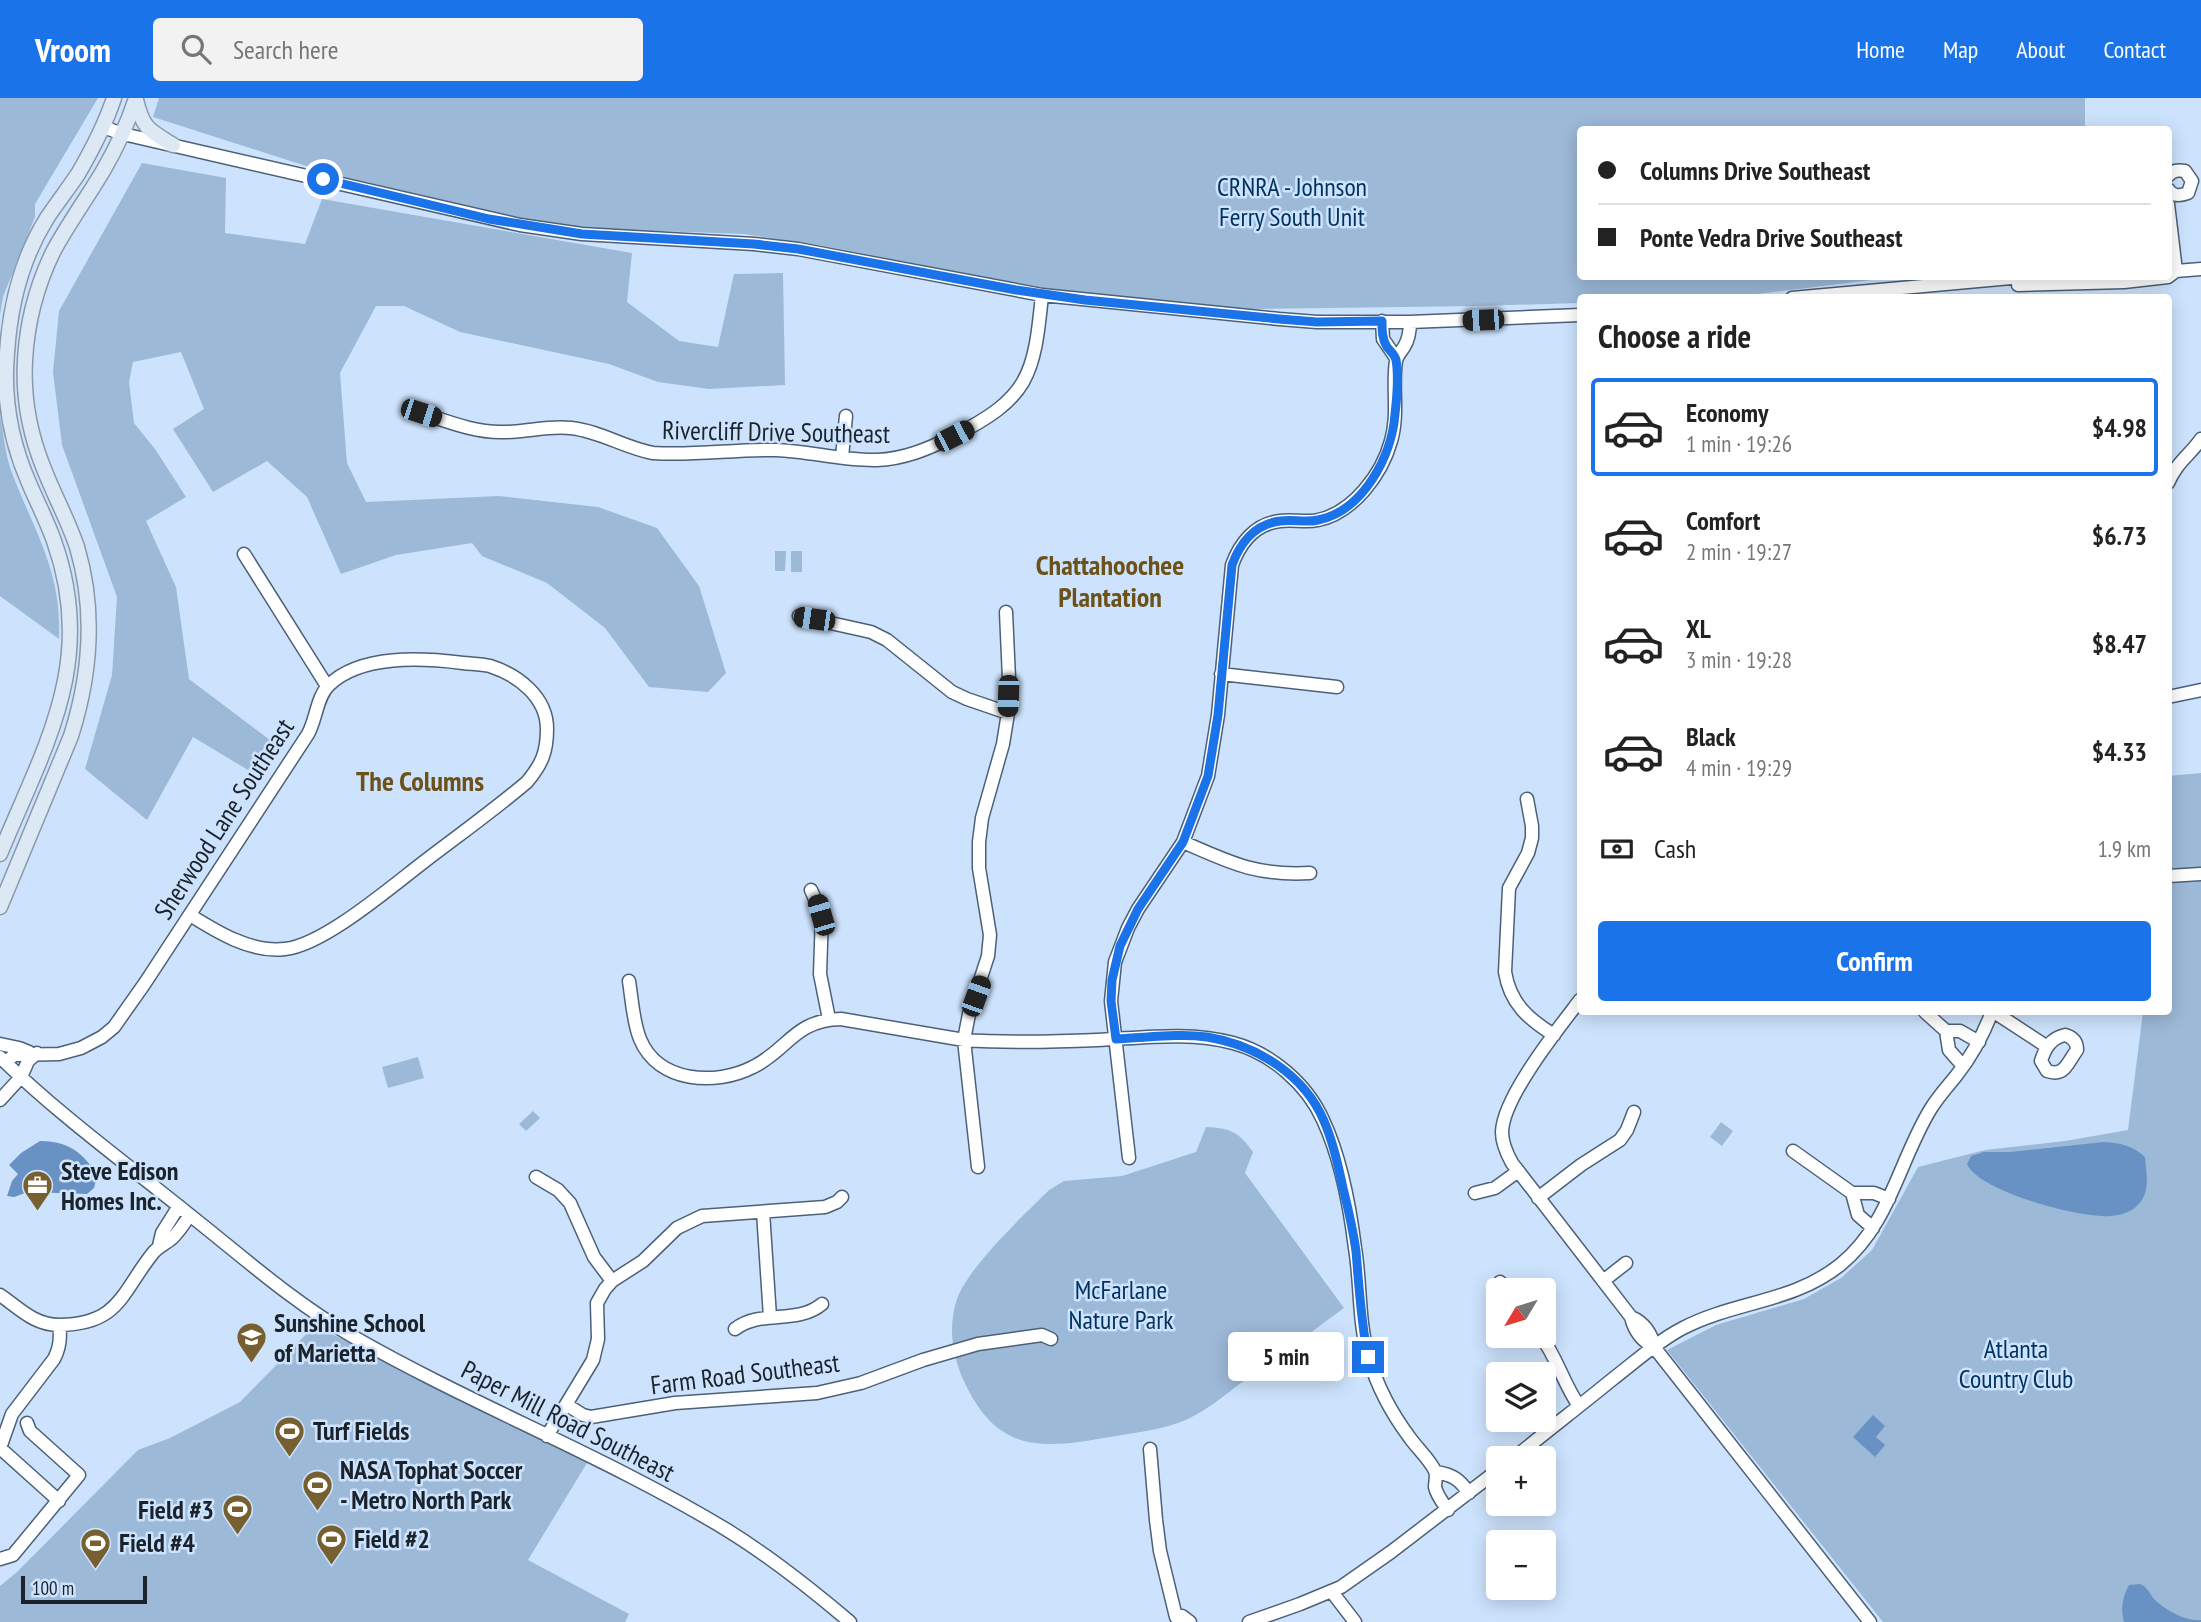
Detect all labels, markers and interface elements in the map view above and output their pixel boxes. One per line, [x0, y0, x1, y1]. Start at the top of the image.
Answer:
search box [153, 18, 643, 81]
text: Vroom [35, 28, 111, 71]
icon: search [177, 30, 215, 68]
text: Search here [233, 33, 339, 66]
text: Home [1856, 34, 1905, 65]
text: Map [1943, 34, 1978, 65]
text: About [2016, 34, 2065, 65]
text: Contact [2103, 34, 2166, 65]
text: Columns Drive Southeast [1640, 154, 1870, 187]
route start [307, 163, 339, 195]
park label: CRNRA - Johnson Ferry South Unit [1217, 170, 1367, 233]
text: Ponte Vedra Drive Southeast [1640, 221, 1902, 254]
car [1462, 309, 1505, 331]
text: Choose a ride [1598, 315, 1751, 357]
icon: car [1602, 396, 1665, 459]
text: Economy [1686, 396, 1768, 429]
car [398, 397, 445, 429]
text: $4.98 [2092, 411, 2147, 444]
street label: Rivercliff Drive Southeast [662, 413, 890, 450]
car [931, 417, 978, 455]
text: 1 min · 19:26 [1686, 429, 1792, 458]
icon: car [1602, 504, 1665, 567]
text: Comfort [1686, 504, 1760, 537]
text: $6.73 [2092, 519, 2147, 552]
text: 2 min · 19:27 [1686, 537, 1792, 566]
district label: Chattahoochee Plantation [1036, 546, 1184, 615]
car [792, 606, 837, 632]
icon: car [1602, 612, 1665, 675]
text: XL [1686, 612, 1711, 645]
text: $8.47 [2092, 627, 2147, 660]
text: 3 min · 19:28 [1686, 645, 1792, 674]
car [997, 675, 1020, 717]
street label: Sherwood Lane Southeast [146, 712, 301, 925]
icon: car [1602, 720, 1665, 783]
text: Black [1686, 720, 1736, 753]
text: $4.33 [2092, 735, 2147, 768]
text: 4 min · 19:29 [1686, 753, 1792, 782]
district label: The Columns [356, 762, 484, 799]
icon: cash [1598, 830, 1636, 868]
text: Cash [1654, 832, 1696, 865]
text: 1.9 km [2097, 834, 2151, 863]
car [806, 892, 837, 938]
button: Confirm [1598, 921, 2151, 1001]
car [959, 973, 994, 1019]
place label: Steve Edison Homes Inc. [61, 1154, 178, 1217]
office icon: Steve Edison Homes Inc. [21, 1169, 55, 1213]
park label: McFarlane Nature Park [1069, 1273, 1173, 1336]
north arrow [1486, 1278, 1556, 1348]
map controls [1486, 1278, 1556, 1600]
place label: Sunshine School of Marietta [274, 1306, 426, 1369]
school or university icon: Sunshine School of Marietta [234, 1321, 268, 1365]
callout: 5 min [1228, 1332, 1344, 1382]
park label: Atlanta Country Club [1959, 1332, 2073, 1395]
route end [1352, 1341, 1384, 1373]
text: 5 min [1263, 1342, 1309, 1371]
street label: Farm Road Southeast [649, 1346, 841, 1401]
street label: Paper Mill Road Southeast [456, 1352, 680, 1489]
button: layers [1486, 1362, 1556, 1432]
sports icon: Turf Fields [273, 1414, 307, 1458]
place label: Turf Fields [313, 1414, 409, 1447]
button: + [1486, 1446, 1556, 1516]
place label: NASA Tophat Soccer - Metro North Park [340, 1453, 523, 1516]
sports icon: NASA Tophat Soccer - Metro North Park [300, 1468, 334, 1512]
place label: Field #3 [138, 1493, 214, 1526]
sports icon: Field #3 [220, 1493, 254, 1537]
sports icon: Field #2 [314, 1522, 348, 1566]
place label: Field #2 [354, 1522, 430, 1555]
sports icon: Field #4 [79, 1526, 113, 1570]
place label: Field #4 [119, 1526, 196, 1559]
button: − [1486, 1530, 1556, 1600]
scale bar [21, 1573, 147, 1605]
text: 100 m [32, 1576, 74, 1600]

